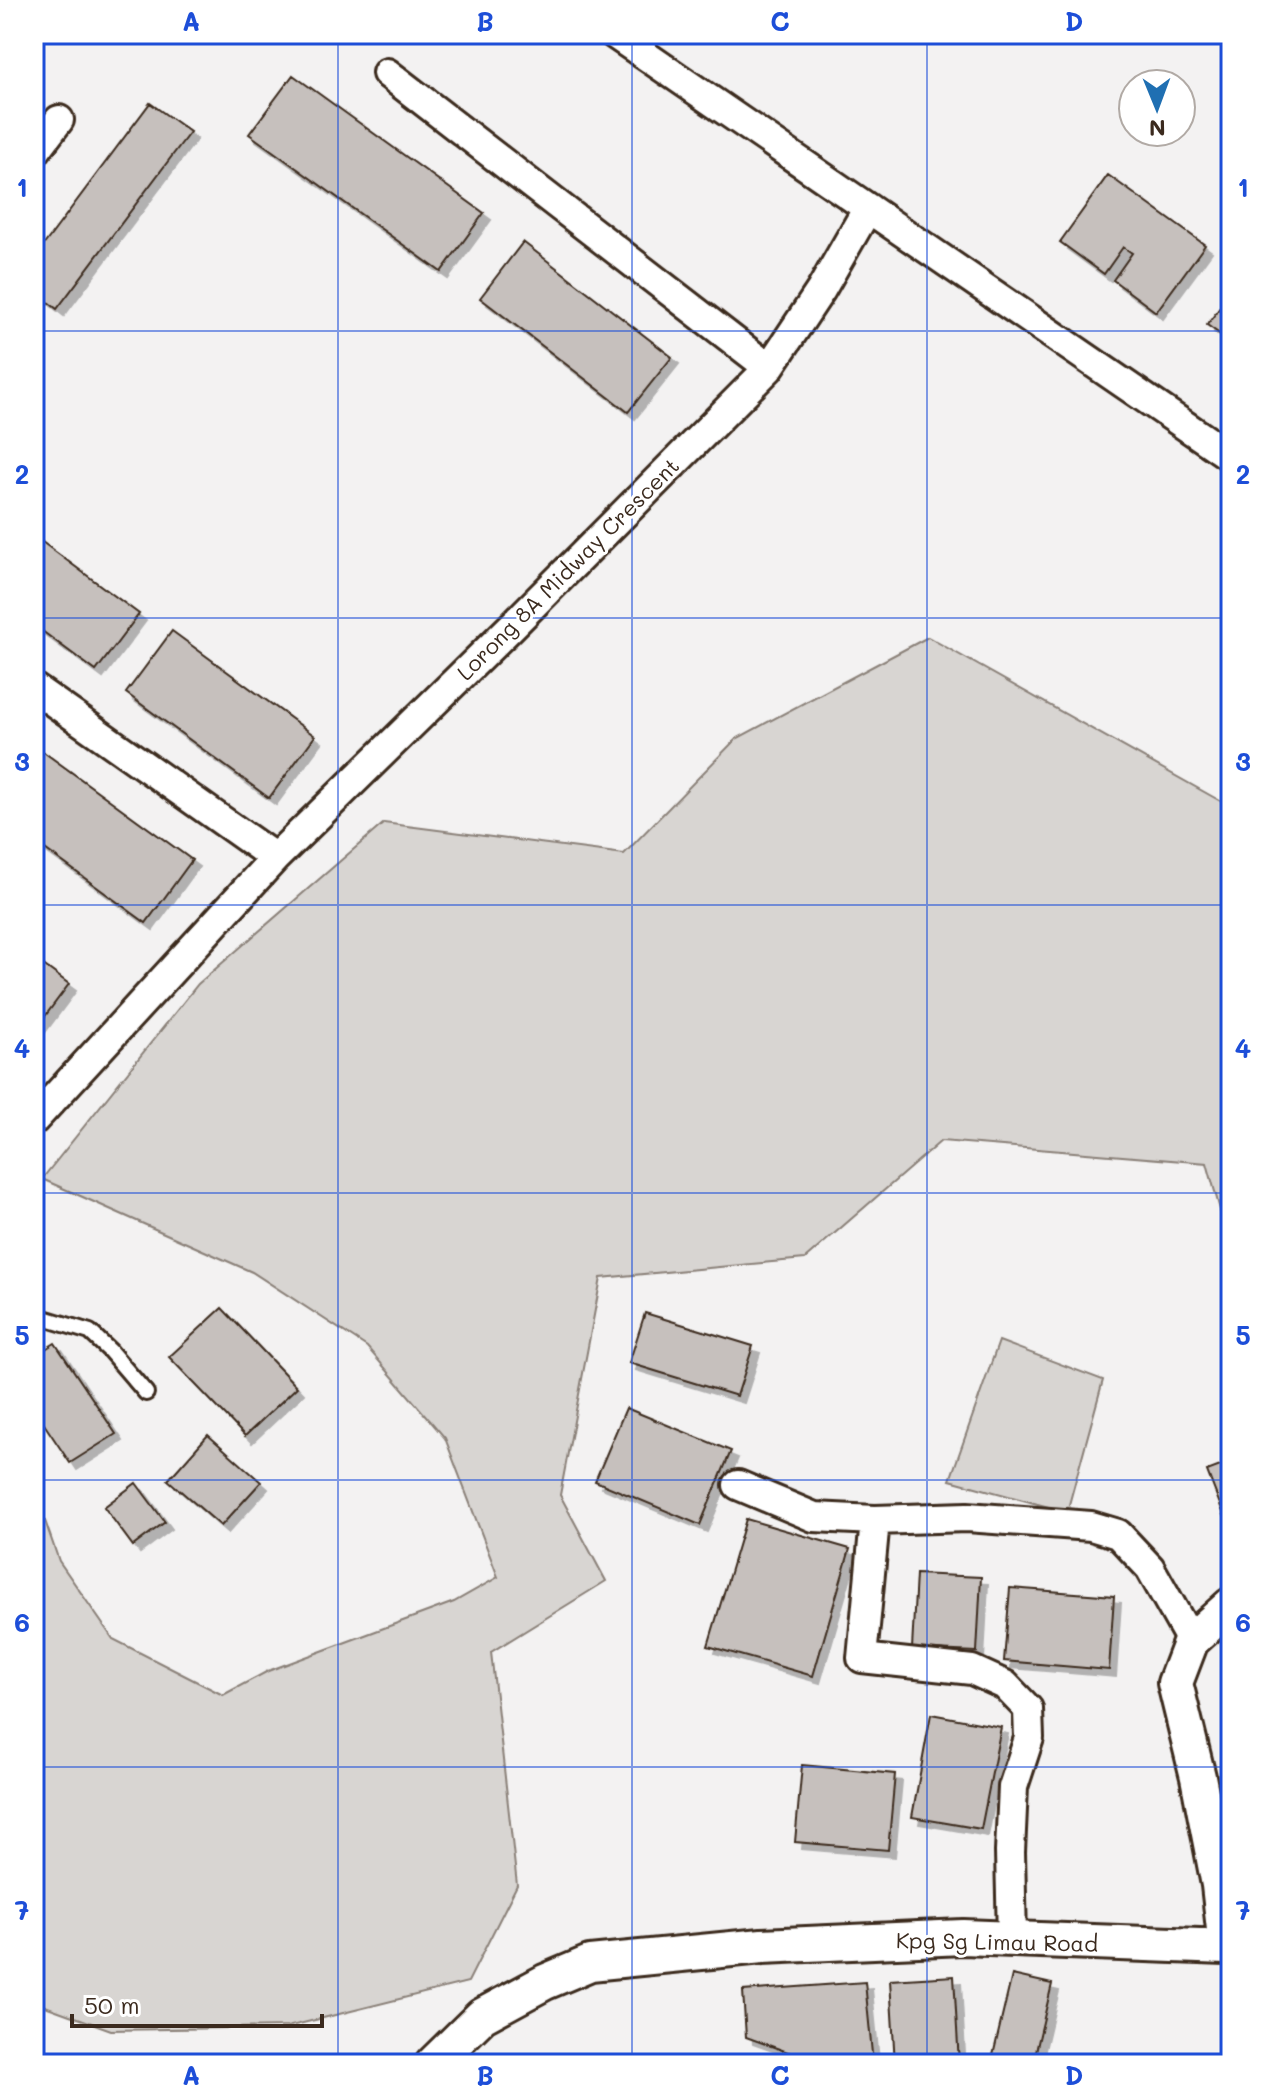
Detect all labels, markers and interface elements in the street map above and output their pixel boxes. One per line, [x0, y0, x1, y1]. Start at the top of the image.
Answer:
text: A [182, 4, 200, 38]
text: B [476, 4, 494, 38]
text: C [770, 4, 790, 38]
text: D [1065, 4, 1083, 38]
north arrow [1117, 68, 1197, 148]
text: N [1149, 114, 1166, 143]
text: 1 [16, 170, 28, 204]
text: 1 [1237, 170, 1249, 204]
street label: Lorong 8A Midway Crescent [450, 451, 685, 686]
text: 2 [15, 457, 29, 491]
text: 2 [1236, 457, 1250, 491]
text: 3 [14, 744, 30, 778]
text: 3 [1235, 744, 1251, 778]
text: 4 [14, 1031, 30, 1065]
text: 4 [1235, 1031, 1251, 1065]
text: 5 [14, 1318, 30, 1352]
text: 5 [1235, 1318, 1251, 1352]
text: 6 [14, 1605, 30, 1639]
text: 6 [1235, 1605, 1251, 1639]
text: 7 [15, 1893, 29, 1927]
text: 7 [1236, 1893, 1250, 1927]
street label: Kpg Sg Limau Road [896, 1925, 1098, 1958]
scale bar [72, 1978, 322, 2028]
text: 50 m [84, 1989, 140, 2020]
text: A [182, 2058, 200, 2092]
text: B [476, 2058, 494, 2092]
text: C [770, 2058, 790, 2092]
text: D [1065, 2058, 1083, 2092]

